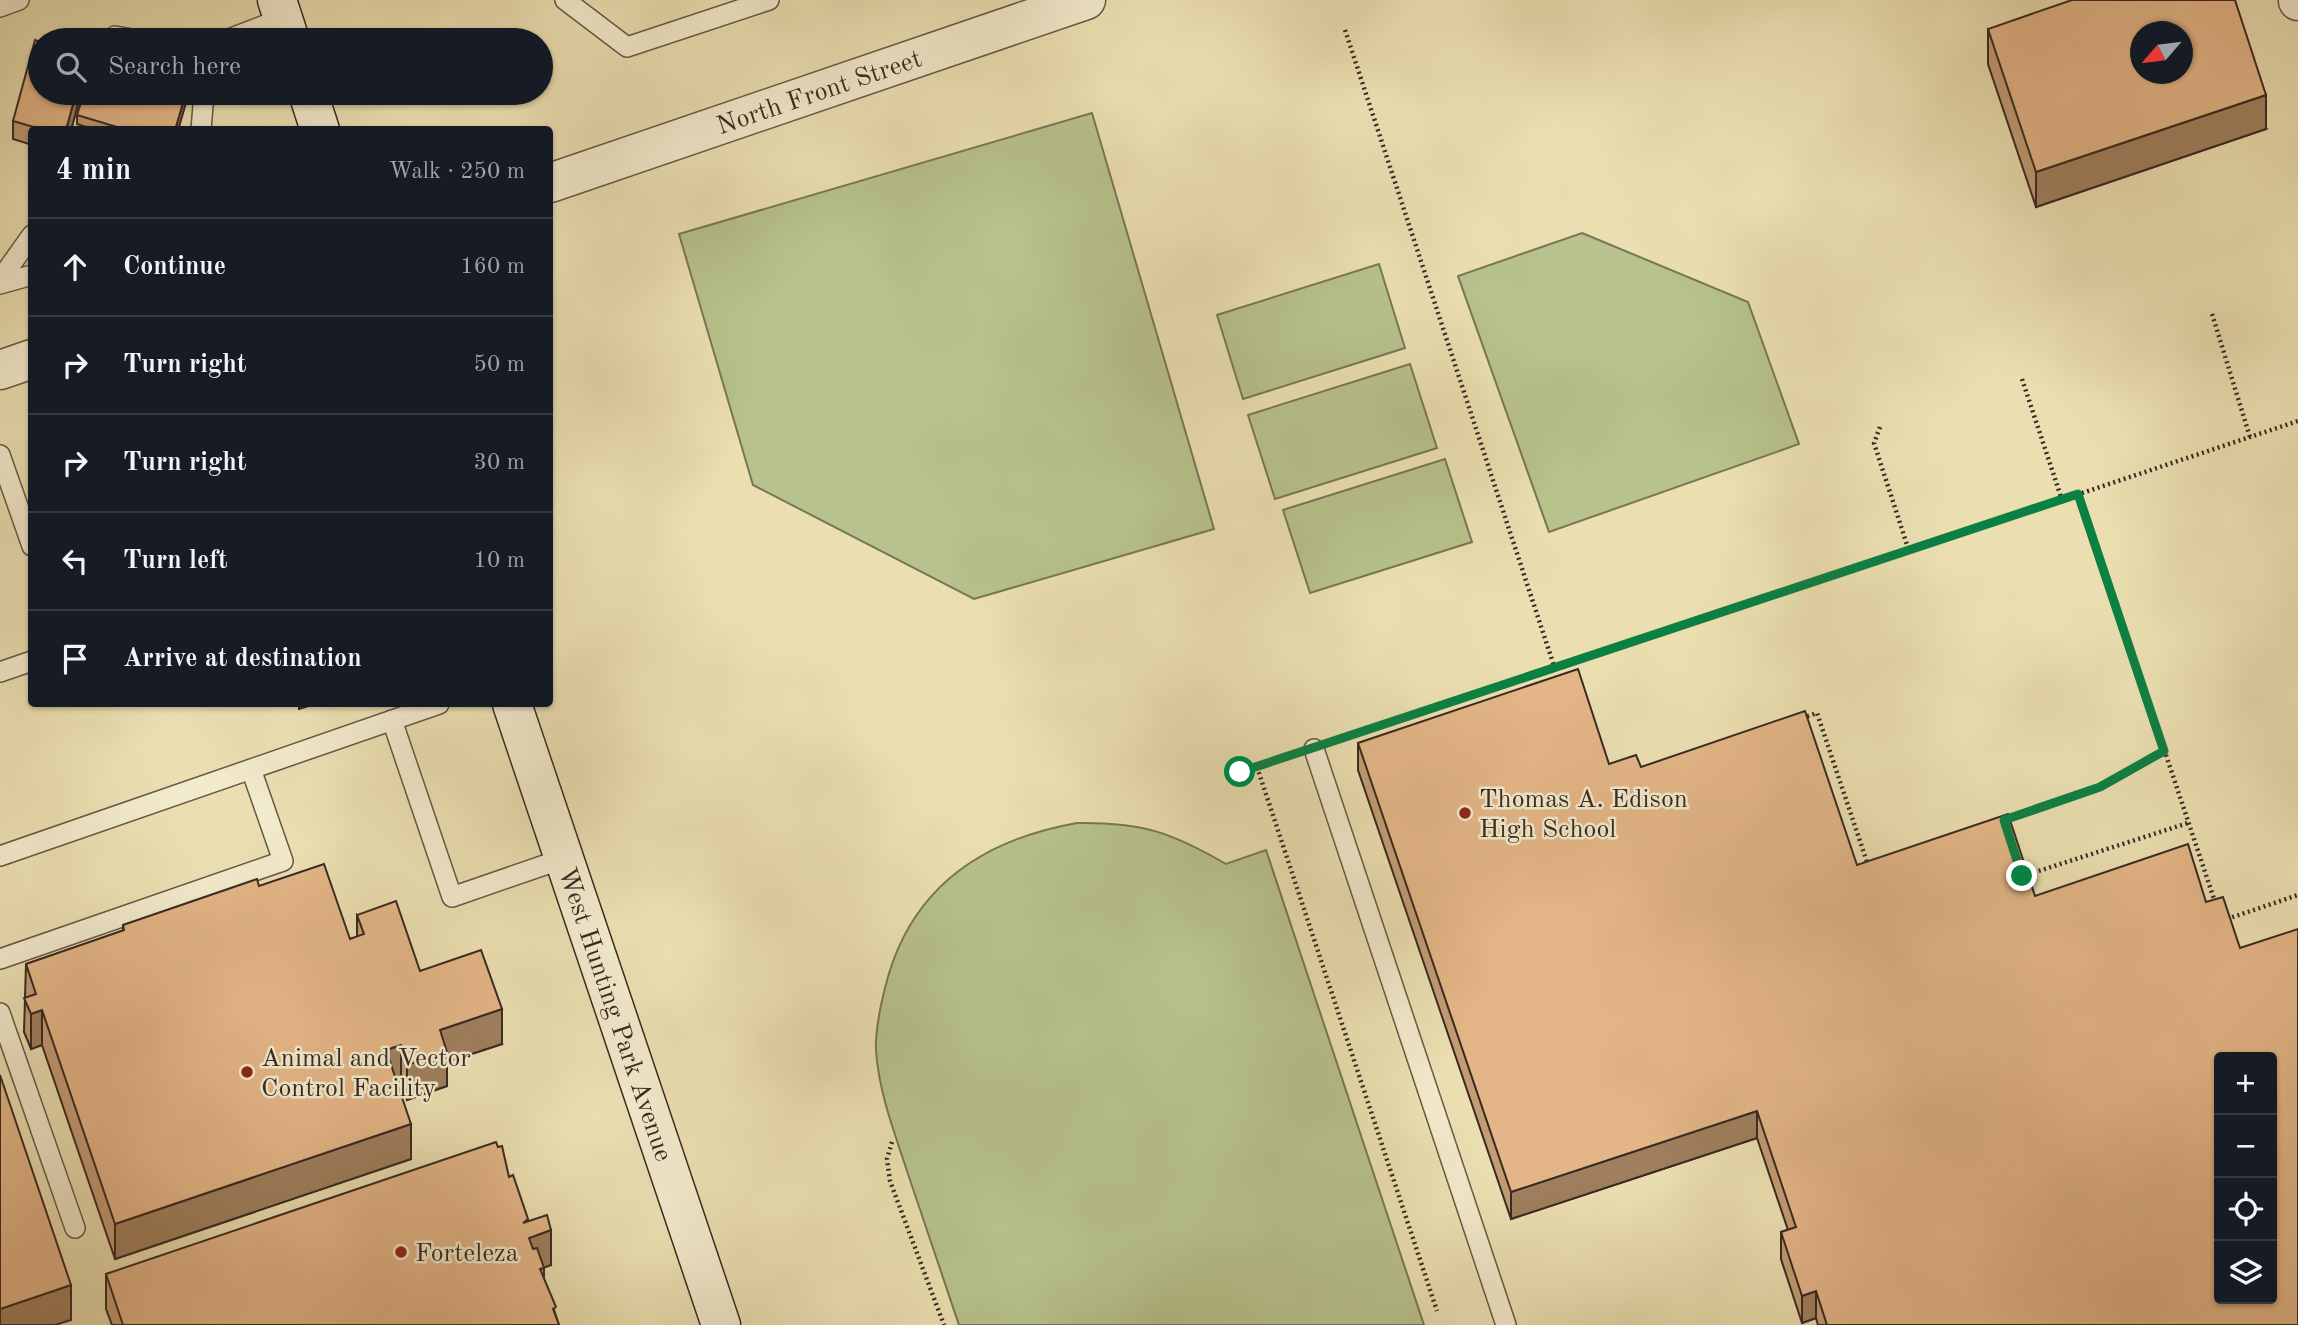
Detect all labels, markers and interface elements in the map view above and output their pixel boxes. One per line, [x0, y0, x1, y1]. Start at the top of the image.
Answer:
north arrow [2130, 21, 2193, 84]
search box [28, 28, 553, 105]
street label: North Front Street [714, 46, 925, 140]
icon: search [52, 48, 90, 86]
text: Search here [108, 54, 241, 80]
text: 4 min [56, 156, 131, 186]
text: Walk · 250 m [389, 160, 525, 183]
icon: ahead [56, 248, 94, 286]
text: Continue [123, 254, 226, 280]
text: 160 m [460, 255, 525, 278]
icon: right [56, 346, 94, 384]
text: Turn right [123, 352, 246, 378]
text: 50 m [474, 353, 525, 376]
icon: right [56, 444, 94, 482]
text: Turn right [123, 450, 246, 476]
text: 30 m [474, 451, 525, 474]
icon: left [56, 542, 94, 580]
text: Turn left [123, 548, 228, 574]
text: 10 m [474, 549, 525, 572]
icon: arrive [56, 640, 94, 678]
text: Arrive at destination [123, 646, 362, 672]
route start [1224, 756, 1255, 787]
place label: Thomas A. Edison High School [1479, 787, 1688, 843]
marker: Thomas A. Edison High School [1457, 805, 1473, 821]
route end [2006, 860, 2037, 891]
street label: West Hunting Park Avenue [553, 864, 676, 1165]
place label: Animal and Vector Control Facility [261, 1046, 471, 1102]
map controls [2214, 1052, 2277, 1304]
button: + [2214, 1052, 2277, 1115]
marker: Animal and Vector Control Facility [239, 1064, 255, 1080]
button: − [2214, 1115, 2277, 1178]
button: locate [2214, 1178, 2277, 1241]
place label: Forteleza [415, 1241, 519, 1267]
button: layers [2214, 1241, 2277, 1304]
marker: Forteleza [393, 1244, 409, 1260]

